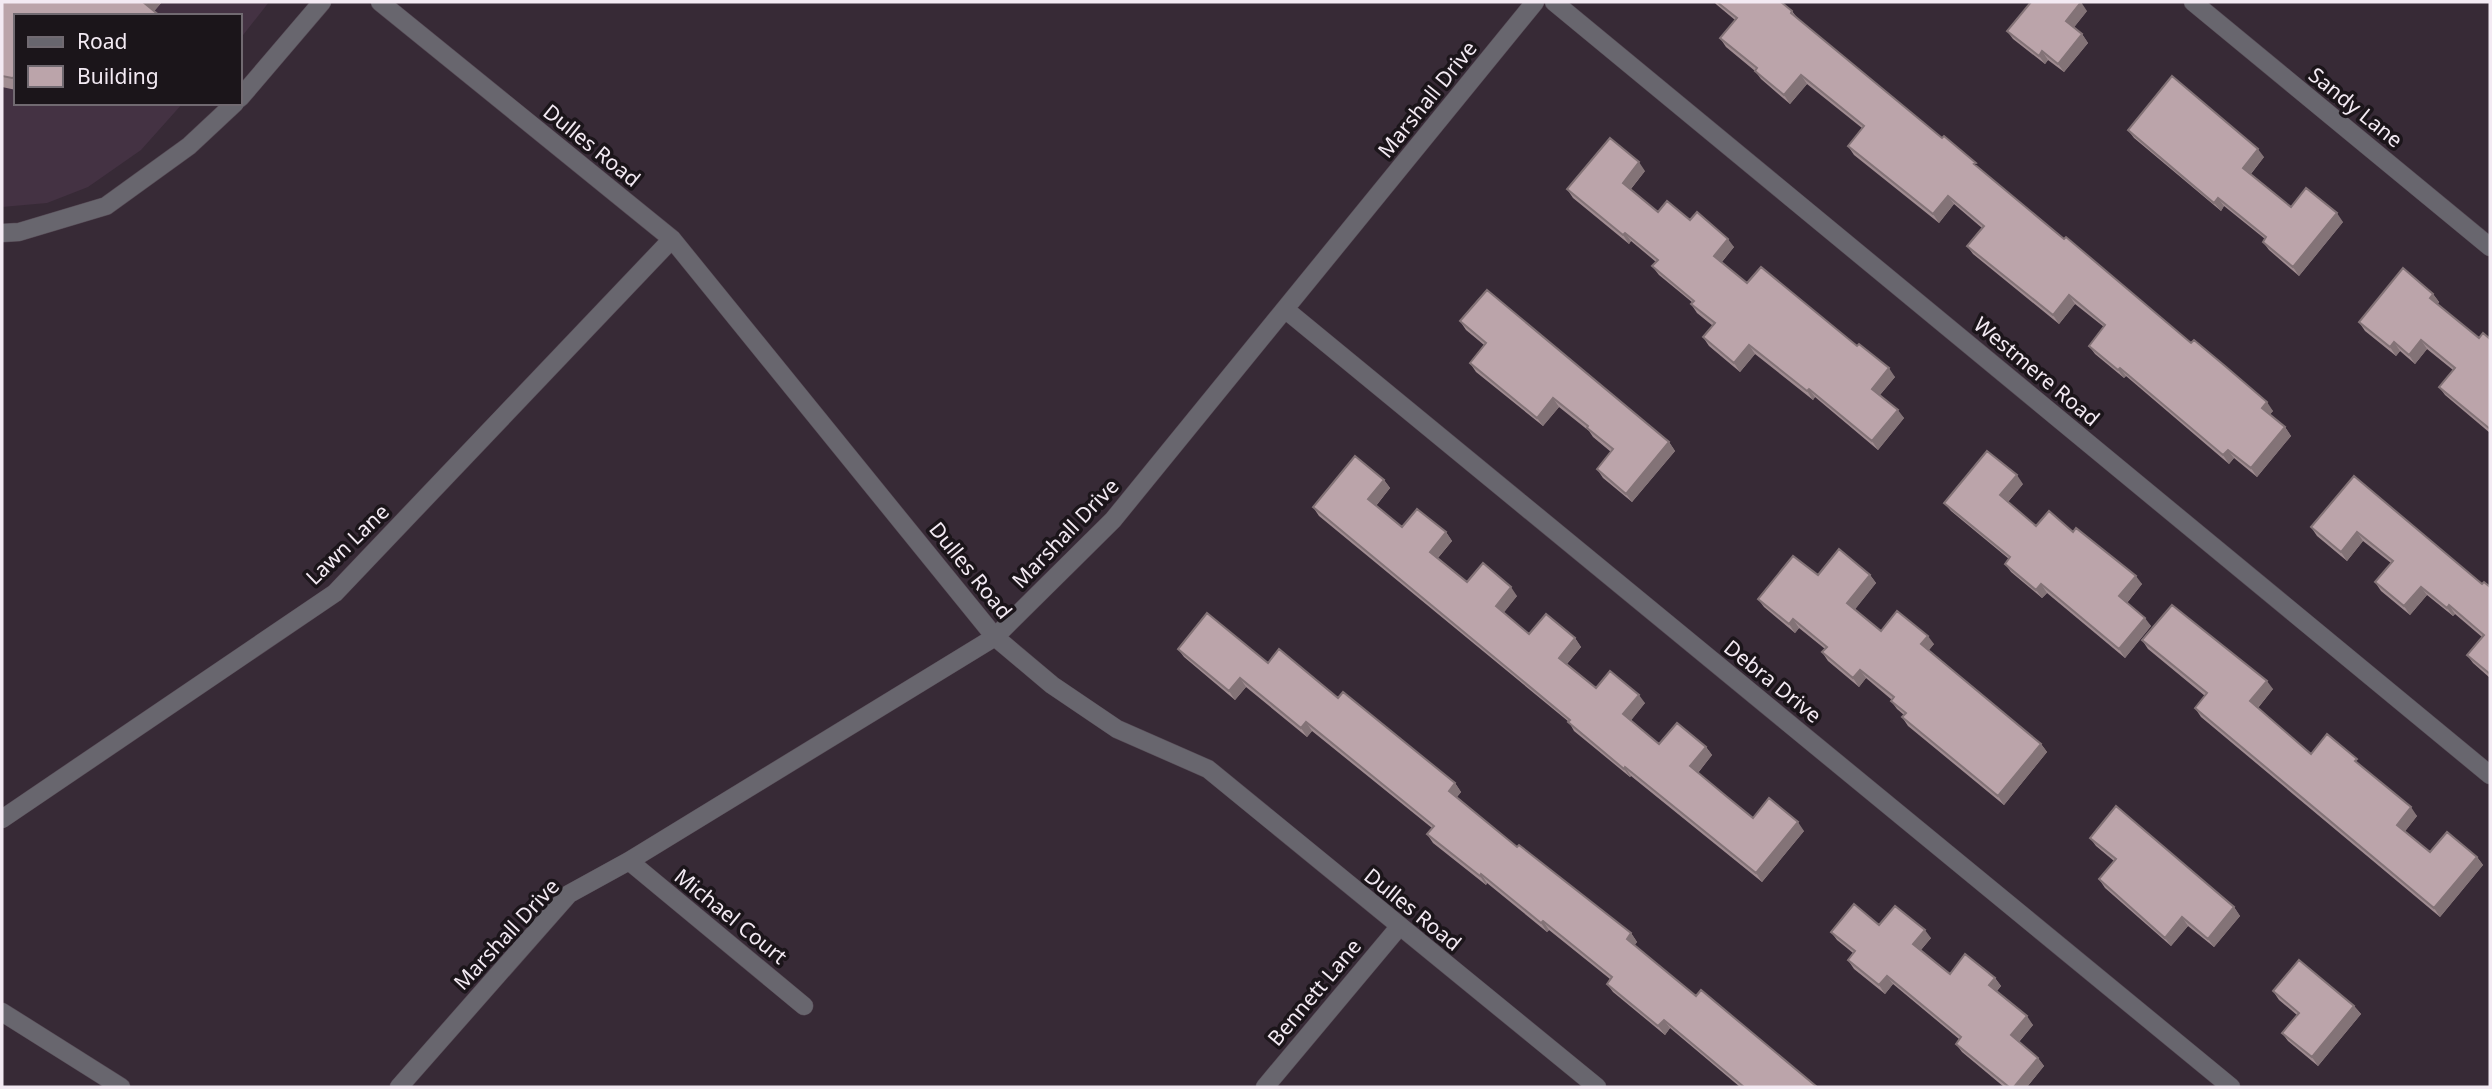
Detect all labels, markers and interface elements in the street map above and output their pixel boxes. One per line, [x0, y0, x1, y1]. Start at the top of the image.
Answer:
legend [14, 14, 242, 105]
text: Road [77, 27, 127, 55]
street label: Marshall Drive [1371, 35, 1483, 163]
street label: Sandy Lane [2303, 61, 2409, 153]
text: Building [77, 62, 159, 90]
street label: Dulles Road [538, 97, 646, 193]
street label: Westmere Road [1968, 310, 2106, 432]
street label: Marshall Drive [1005, 472, 1125, 594]
street label: Lawn Lane [299, 497, 395, 591]
street label: Dulles Road [923, 516, 1019, 624]
street label: Debra Drive [1719, 633, 1827, 729]
street label: Dulles Road [1359, 861, 1467, 957]
street label: Michael Court [669, 862, 793, 970]
street label: Marshall Drive [447, 872, 565, 996]
street label: Bennett Lane [1261, 933, 1367, 1051]

